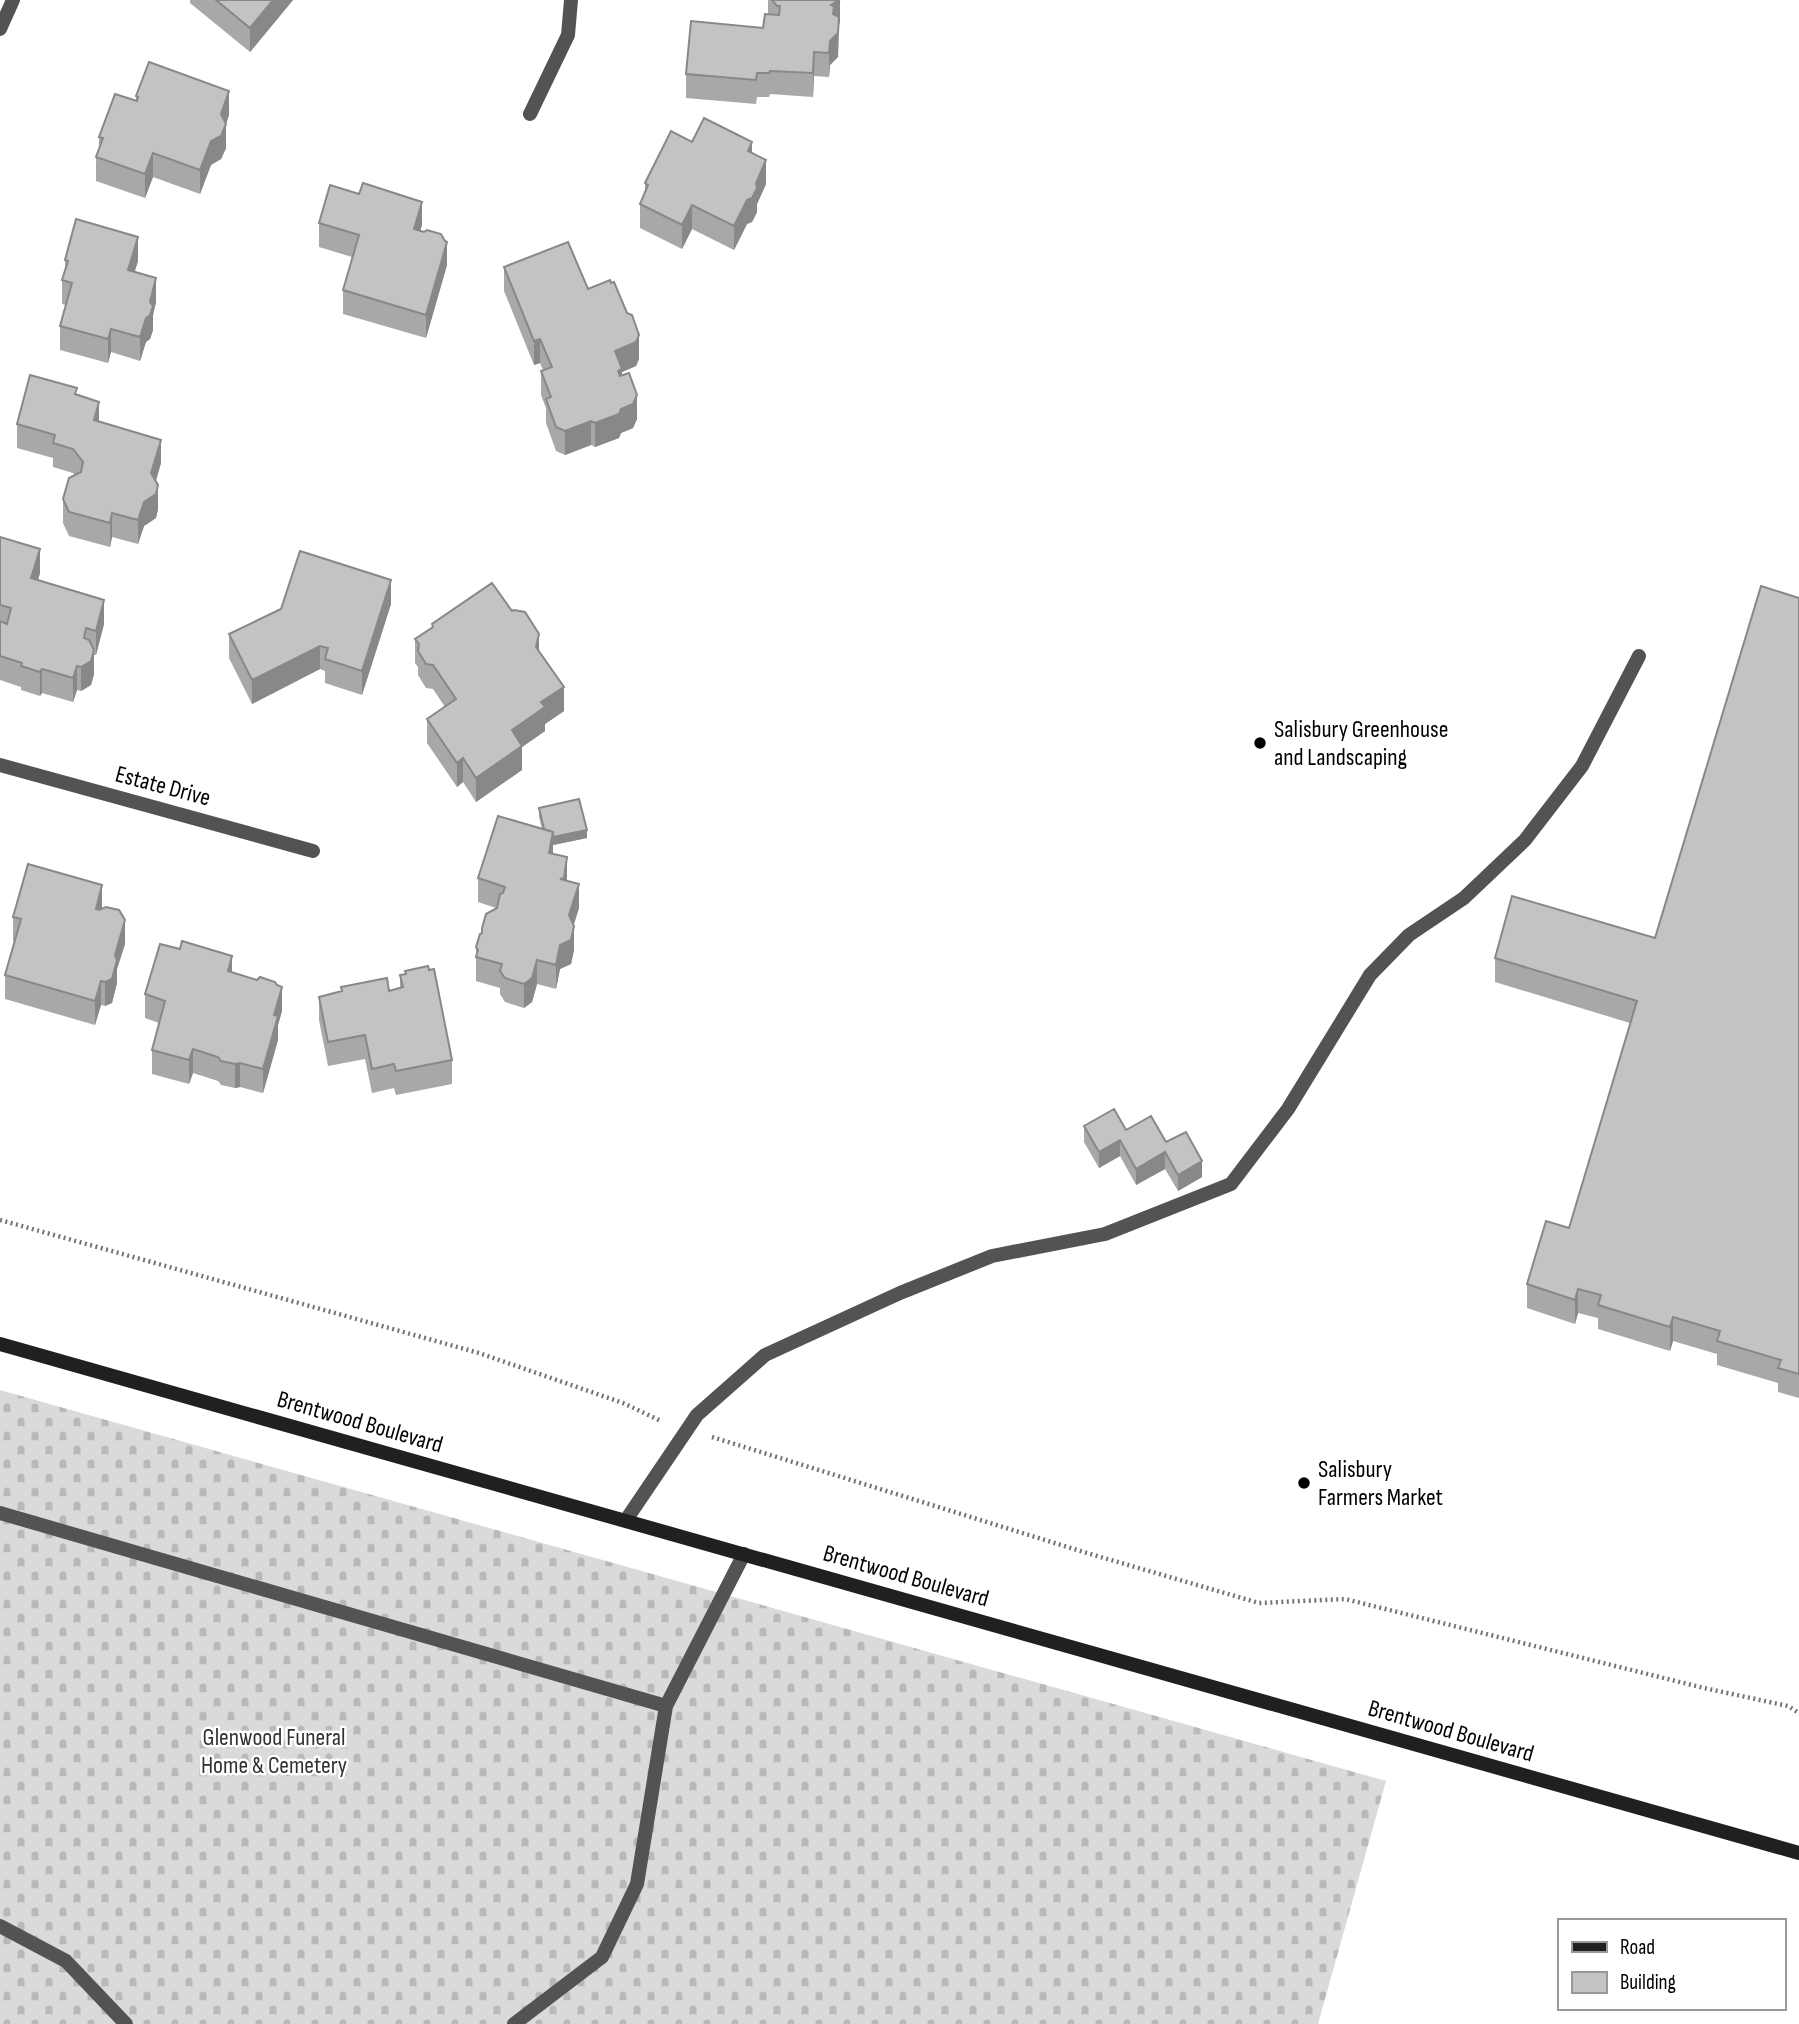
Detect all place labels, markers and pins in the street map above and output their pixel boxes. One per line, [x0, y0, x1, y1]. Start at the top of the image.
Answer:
place label: Salisbury Greenhouse and Landscaping [1274, 715, 1448, 772]
marker: Salisbury Greenhouse and Landscaping [1252, 735, 1268, 751]
place label: Salisbury Farmers Market [1318, 1455, 1443, 1512]
marker: Salisbury Farmers Market [1296, 1475, 1312, 1491]

